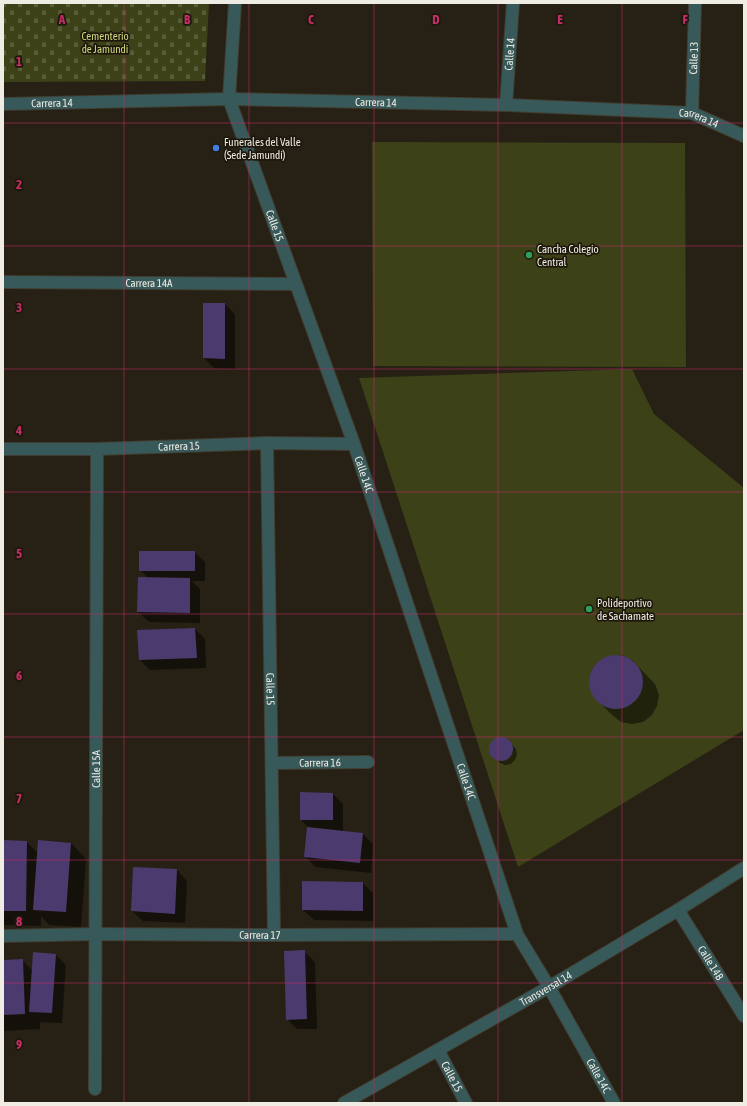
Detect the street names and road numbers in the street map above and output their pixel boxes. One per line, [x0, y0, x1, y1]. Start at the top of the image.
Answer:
street label: Calle 14 [502, 37, 517, 71]
street label: Calle 13 [687, 42, 700, 75]
street label: Carrera 14 [31, 96, 73, 109]
street label: Carrera 14 [355, 96, 397, 109]
street label: Carrera 14 [679, 106, 720, 130]
street label: Calle 15 [264, 208, 286, 243]
street label: Carrera 14A [125, 277, 173, 289]
street label: Carrera 15 [158, 439, 200, 453]
street label: Calle 14C [352, 454, 376, 494]
street label: Calle 15 [264, 673, 277, 705]
street label: Calle 15A [90, 749, 102, 788]
street label: Carrera 16 [299, 756, 341, 769]
street label: Calle 14C [455, 762, 478, 801]
street label: Carrera 17 [239, 929, 281, 941]
street label: Calle 14B [696, 943, 726, 983]
street label: Transversal 14 [518, 969, 574, 1008]
street label: Calle 14C [584, 1056, 613, 1095]
street label: Calle 15 [439, 1059, 465, 1094]

